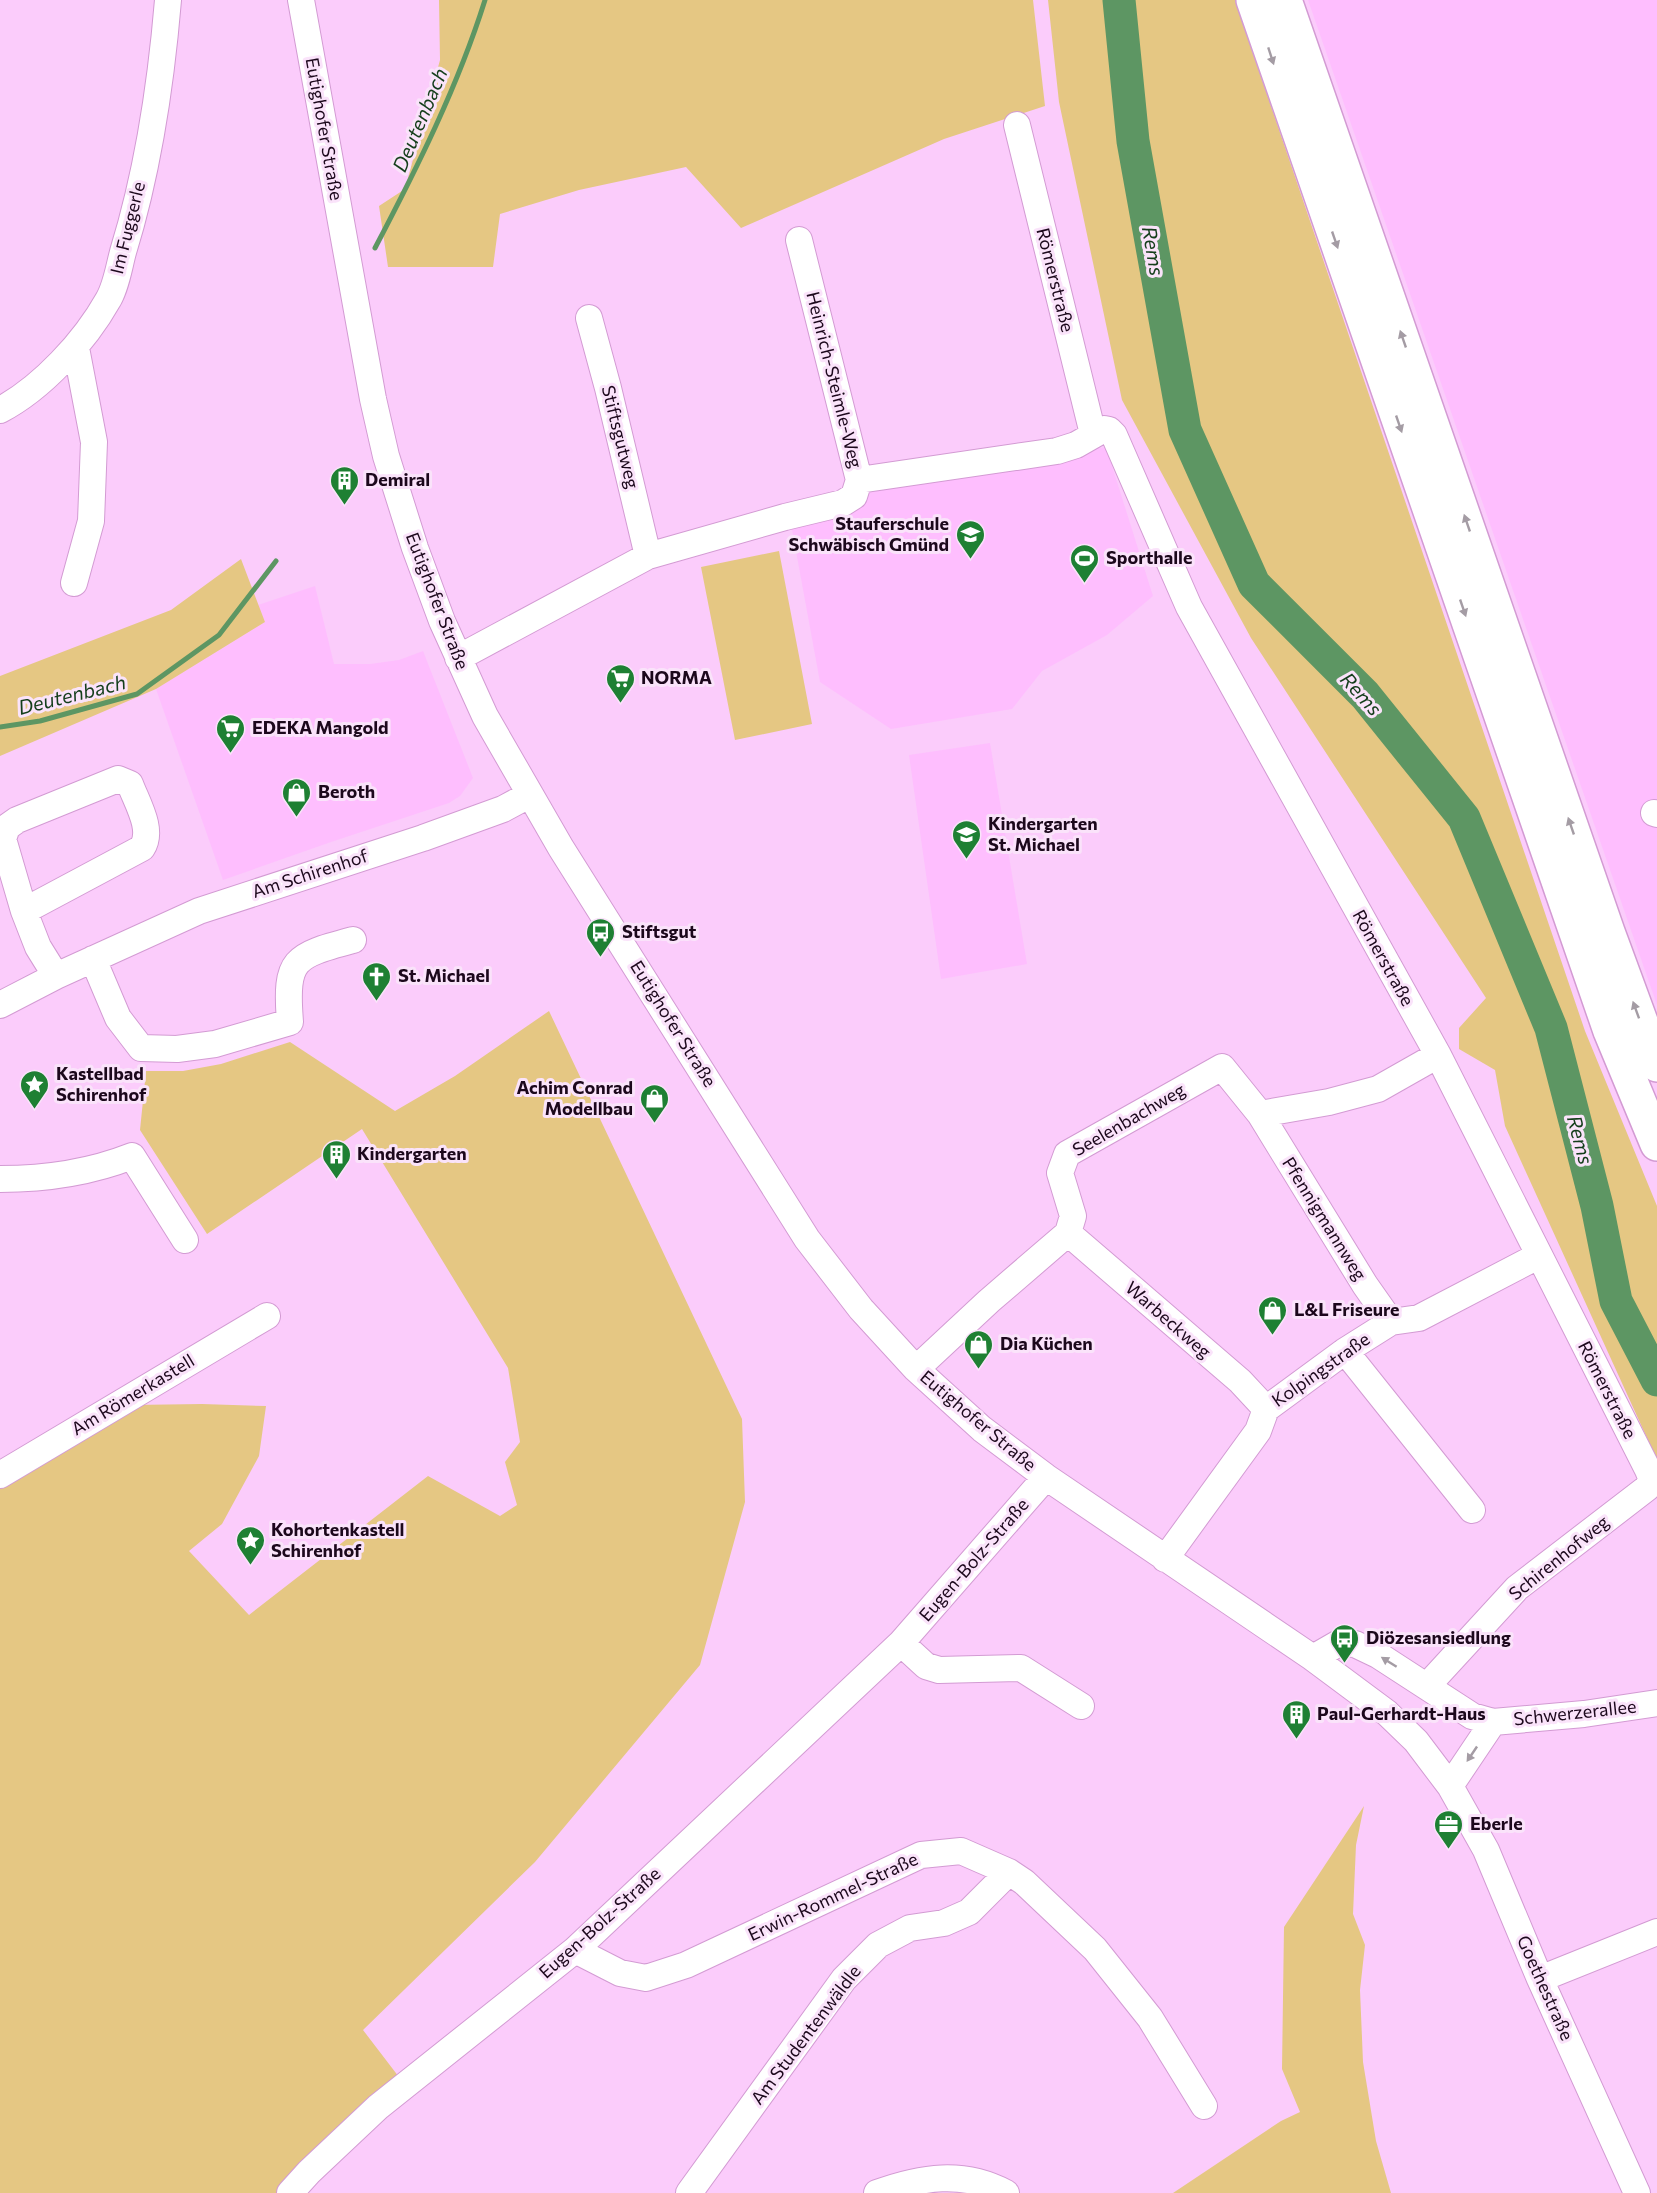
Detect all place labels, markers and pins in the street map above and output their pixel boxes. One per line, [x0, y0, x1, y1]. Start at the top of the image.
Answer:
building icon: Demiral [328, 464, 360, 506]
place label: Demiral [365, 468, 430, 490]
place label: Stauferschule Schwäbisch Gmünd [788, 512, 949, 555]
school or university icon: Stauferschule Schwäbisch Gmünd [954, 518, 986, 560]
sports icon: Sporthalle [1069, 542, 1101, 584]
place label: Sporthalle [1106, 546, 1192, 568]
supermarket icon: NORMA [604, 662, 636, 704]
place label: NORMA [641, 666, 712, 688]
supermarket icon: EDEKA Mangold [215, 712, 247, 754]
place label: EDEKA Mangold [252, 716, 389, 738]
shop icon: Beroth [281, 776, 313, 818]
place label: Beroth [318, 780, 375, 802]
place label: Kindergarten St. Michael [988, 812, 1098, 855]
school or university icon: Kindergarten St. Michael [951, 818, 983, 860]
bus stop icon: Stiftsgut [585, 916, 617, 958]
place label: Stiftsgut [622, 920, 697, 942]
church icon: St. Michael [361, 960, 393, 1002]
place label: St. Michael [398, 964, 490, 986]
place label: Kastellbad Schirenhof [56, 1062, 147, 1105]
place icon: Kastellbad Schirenhof [19, 1068, 51, 1110]
place label: Achim Conrad Modellbau [517, 1076, 633, 1119]
shop icon: Achim Conrad Modellbau [638, 1082, 670, 1124]
building icon: Kindergarten [320, 1138, 352, 1180]
place label: Kindergarten [357, 1142, 467, 1164]
shop icon: L&L Friseure [1257, 1294, 1289, 1336]
place label: L&L Friseure [1294, 1298, 1400, 1320]
shop icon: Dia Küchen [963, 1328, 995, 1370]
place label: Dia Küchen [1000, 1332, 1093, 1354]
place label: Kohortenkastell Schirenhof [271, 1518, 405, 1561]
place icon: Kohortenkastell Schirenhof [234, 1524, 266, 1566]
bus stop icon: Diözesansiedlung [1329, 1622, 1361, 1664]
place label: Diözesansiedlung [1366, 1626, 1511, 1648]
building icon: Paul-Gerhardt-Haus [1280, 1698, 1312, 1740]
place label: Paul-Gerhardt-Haus [1317, 1702, 1486, 1724]
office icon: Eberle [1433, 1808, 1465, 1850]
place label: Eberle [1470, 1812, 1523, 1834]

